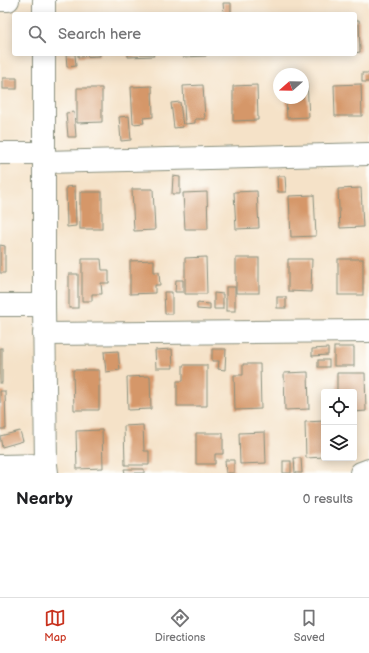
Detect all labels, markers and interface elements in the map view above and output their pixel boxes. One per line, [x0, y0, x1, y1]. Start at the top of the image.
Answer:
search box [12, 12, 357, 56]
icon: search [26, 23, 48, 45]
text: Search here [58, 25, 141, 44]
north arrow [273, 68, 309, 104]
map controls [321, 389, 357, 461]
button: locate [321, 389, 357, 425]
button: layers [321, 425, 357, 461]
text: Nearby [16, 489, 73, 509]
text: 0 results [303, 491, 353, 507]
tab: Map [44, 607, 66, 644]
tab: Directions [155, 607, 205, 644]
tab: Saved [294, 607, 325, 644]

